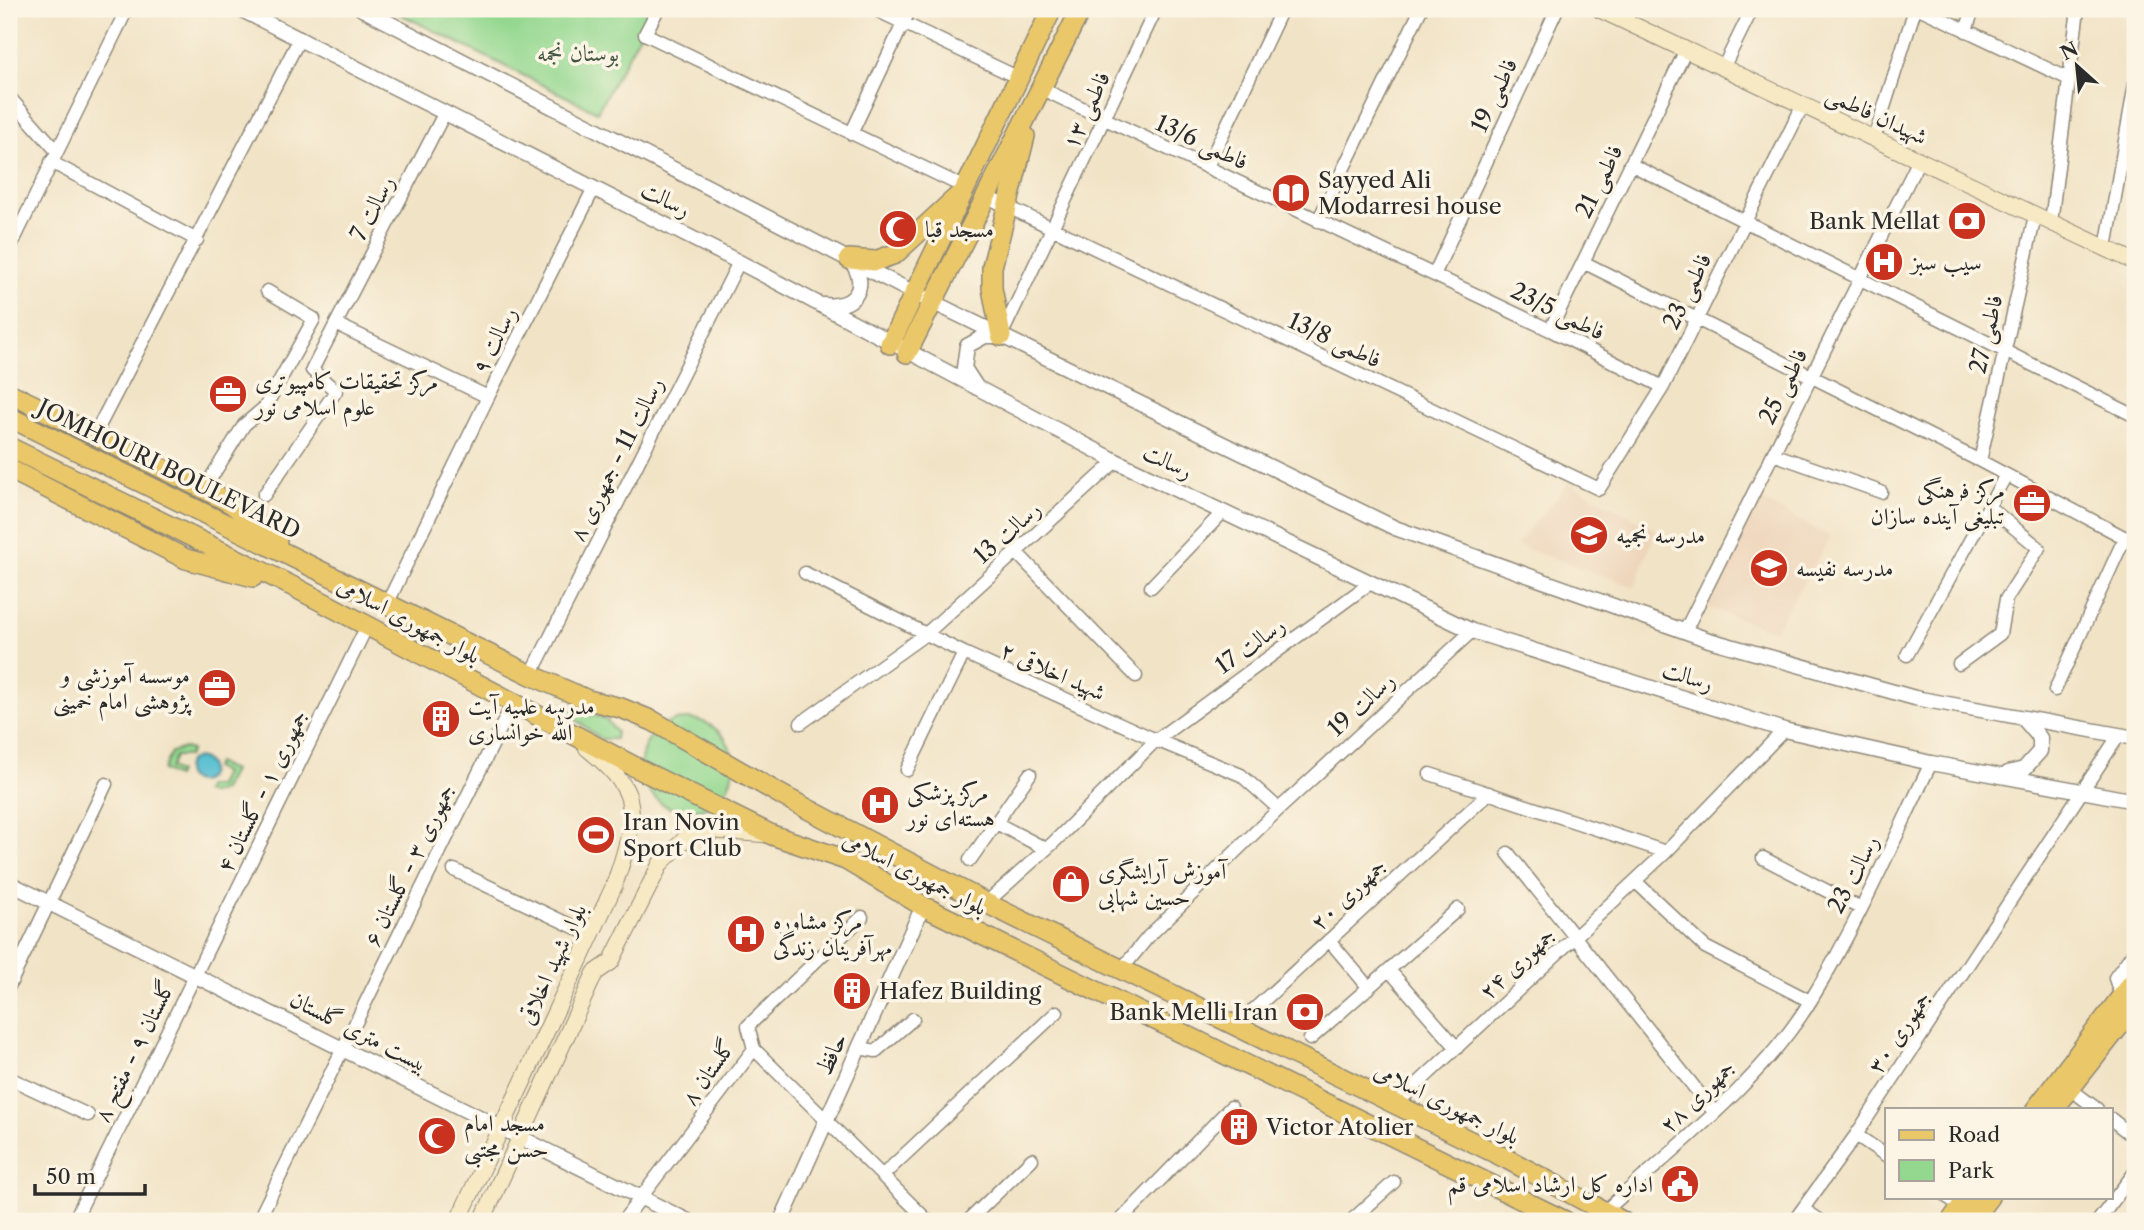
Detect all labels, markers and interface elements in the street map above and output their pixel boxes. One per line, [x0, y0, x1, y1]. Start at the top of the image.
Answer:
north arrow [2042, 32, 2112, 102]
text: N [2057, 37, 2082, 65]
park label: بوستان نجمه [537, 39, 619, 68]
street label: فاطمی 19 [1465, 54, 1525, 137]
street label: فاطمی ۱۳ [1056, 67, 1118, 154]
street label: شهیدان فاطمی [1821, 79, 1932, 152]
street label: فاطمی 13/6 [1150, 108, 1253, 177]
street label: فاطمی 21 [1569, 140, 1631, 223]
place label: Sayyed Ali Modarresi house [1318, 166, 1502, 220]
street label: رسالت 7 [344, 171, 400, 245]
library icon: Sayyed Ali Modarresi house [1270, 172, 1312, 214]
street label: رسالت [637, 175, 695, 223]
bank icon: Bank Mellat [1946, 200, 1988, 242]
place label: Bank Mellat [1809, 207, 1940, 235]
mosque icon: مسجد قبا [877, 208, 919, 250]
place label: مسجد قبا [925, 215, 994, 243]
hospital icon: سیب سبز [1863, 241, 1905, 283]
street label: فاطمی 23 [1657, 248, 1719, 335]
place label: سیب سبز [1909, 248, 1982, 278]
street label: فاطمی 23/5 [1505, 276, 1610, 348]
street label: فاطمی 27 [1963, 292, 2011, 377]
street label: رسالت ۹ [465, 302, 523, 378]
street label: فاطمی 13/8 [1283, 306, 1386, 375]
street label: فاطمی 25 [1753, 343, 1815, 429]
place label: مرکز تحقیقات کامپیوتری علوم اسلامی نور [253, 367, 438, 427]
street label: رسالت 11 - جمهوری ۸ [563, 372, 670, 546]
office icon: مرکز تحقیقات کامپیوتری علوم اسلامی نور [207, 373, 249, 415]
street label: JOMHOURI BOULEVARD [30, 392, 305, 545]
street label: رسالت [1139, 437, 1197, 485]
place label: مرکز فرهنگی تبلیغی آینده سازان [1871, 476, 2005, 532]
office icon: مرکز فرهنگی تبلیغی آینده سازان [2011, 482, 2053, 524]
street label: رسالت 13 [968, 495, 1046, 569]
school or university icon: مدرسه نجمیه [1568, 514, 1610, 556]
place label: مدرسه نجمیه [1616, 521, 1705, 549]
school or university icon: مدرسه نفیسه [1748, 547, 1790, 589]
place label: مدرسه نفیسه [1796, 554, 1893, 582]
street label: بلوار جمهوری اسلامی [332, 571, 485, 670]
street label: رسالت 17 [1210, 610, 1290, 680]
street label: شهید اخلاقی ۲ [996, 635, 1110, 707]
street label: رسالت [1659, 655, 1717, 697]
place label: موسسه آموزشی و پژوهشی امام خمینی [53, 661, 192, 721]
street label: رسالت 19 [1322, 666, 1400, 742]
office icon: موسسه آموزشی و پژوهشی امام خمینی [196, 667, 238, 709]
place label: مدرسه علمیه آیت الله خوانساری [468, 692, 595, 747]
building icon: مدرسه علمیه آیت الله خوانساری [420, 698, 462, 740]
street label: جمهوری ۱ - گلستان ۴ [211, 705, 314, 877]
place label: مرکز پزشکی هسته‌ای نور [905, 778, 995, 833]
street label: جمهوری ۳ - گلستان ۶ [358, 779, 461, 951]
hospital icon: مرکز پزشکی هسته‌ای نور [859, 784, 901, 826]
place label: Iran Novin Sport Club [623, 808, 742, 862]
sports icon: Iran Novin Sport Club [575, 814, 617, 856]
street label: بلوار جمهوری اسلامی [838, 825, 992, 922]
street label: رسالت 23 [1821, 830, 1885, 918]
street label: جمهوری ۲۰ [1304, 852, 1392, 937]
place label: آموزش آرایشگری حسین شهابی [1098, 857, 1229, 913]
shop icon: آموزش آرایشگری حسین شهابی [1050, 863, 1092, 905]
street label: بلوار شهید اخلاقی [512, 899, 593, 1029]
place label: مرکز مشاوره مهرآفرینان زندگی [773, 907, 892, 962]
hospital icon: مرکز مشاوره مهرآفرینان زندگی [725, 913, 767, 955]
street label: جمهوری ۲۴ [1473, 921, 1561, 1006]
building icon: Hafez Building [831, 970, 873, 1012]
street label: گلستان ۹ - مفتح ۸ [87, 975, 187, 1130]
place label: Hafez Building [879, 977, 1042, 1005]
street label: بیست متری گلستان [285, 984, 433, 1078]
street label: جمهوری ۳۰ [1861, 985, 1938, 1079]
bank icon: Bank Melli Iran [1284, 991, 1326, 1033]
place label: Bank Melli Iran [1109, 998, 1278, 1026]
street label: حافظ [809, 1029, 853, 1079]
street label: گلستان ۸ [675, 1033, 741, 1111]
street label: جمهوری ۲۸ [1654, 1053, 1741, 1139]
street label: بلوار جمهوری اسلامی [1369, 1056, 1524, 1151]
building icon: Victor Atolier [1218, 1106, 1260, 1148]
legend [1885, 1108, 2112, 1198]
place label: مسجد امام حسن مجتبی [464, 1109, 549, 1168]
place label: Victor Atolier [1265, 1113, 1414, 1141]
mosque icon: مسجد امام حسن مجتبی [416, 1115, 458, 1157]
text: Road [1948, 1122, 2000, 1147]
scale bar [35, 1153, 145, 1197]
text: Park [1948, 1158, 1994, 1183]
public building icon: اداره کل ارشاد اسلامی قم [1659, 1163, 1701, 1205]
text: 50 m [46, 1164, 96, 1189]
place label: اداره کل ارشاد اسلامی قم [1448, 1170, 1653, 1206]

